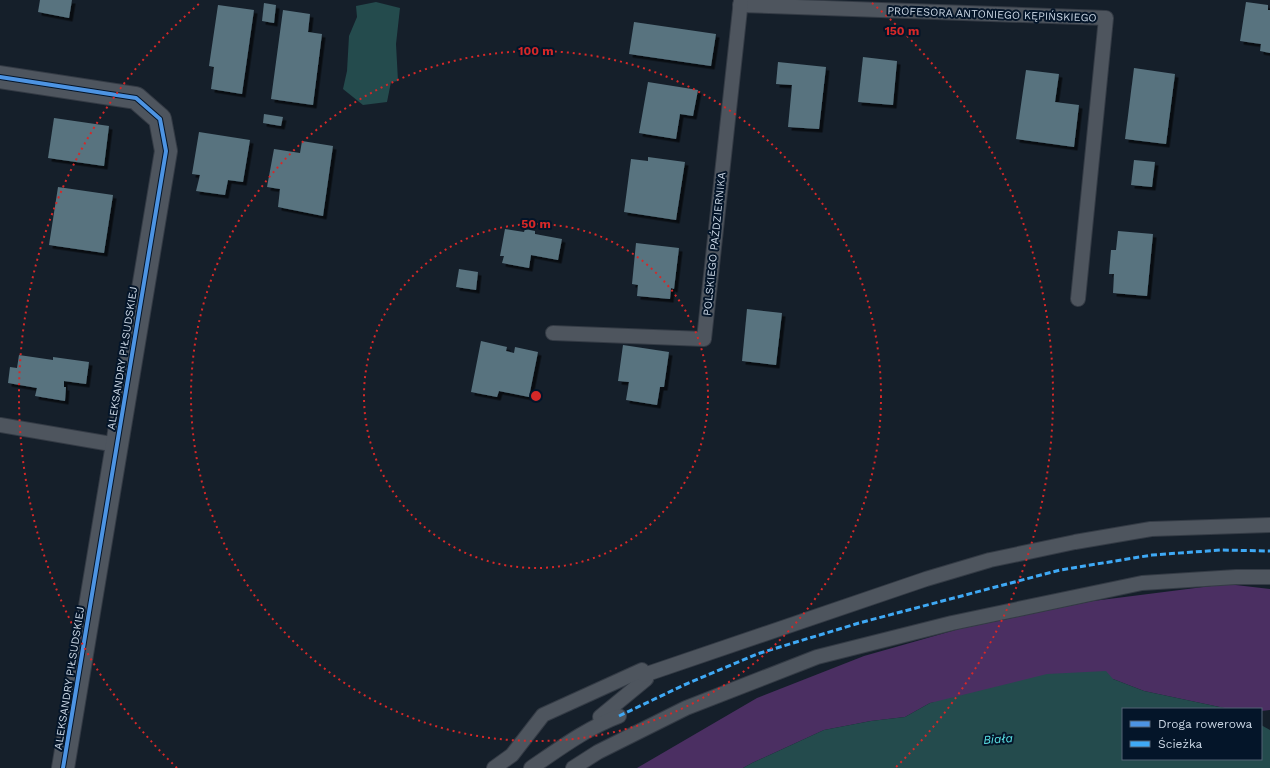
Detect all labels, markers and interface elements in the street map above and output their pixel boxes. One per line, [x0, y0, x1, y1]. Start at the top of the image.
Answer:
street label: PROFESORA ANTONIEGO KĘPIŃSKIEGO [887, 3, 1097, 25]
text: 150 m [885, 24, 919, 38]
text: 100 m [518, 44, 554, 58]
street label: POLSKIEGO PAŹDZIERNIKA [699, 171, 729, 317]
text: 50 m [521, 217, 551, 231]
street label: ALEKSANDRY PIŁSUDSKIEJ [105, 285, 140, 431]
centre of rings [529, 389, 543, 403]
street label: ALEKSANDRY PIŁSUDSKIEJ [52, 605, 87, 751]
legend [1122, 708, 1262, 760]
text: Droga rowerowa [1158, 717, 1253, 731]
water label: Biała [983, 731, 1014, 747]
text: Ścieżka [1158, 737, 1203, 751]

